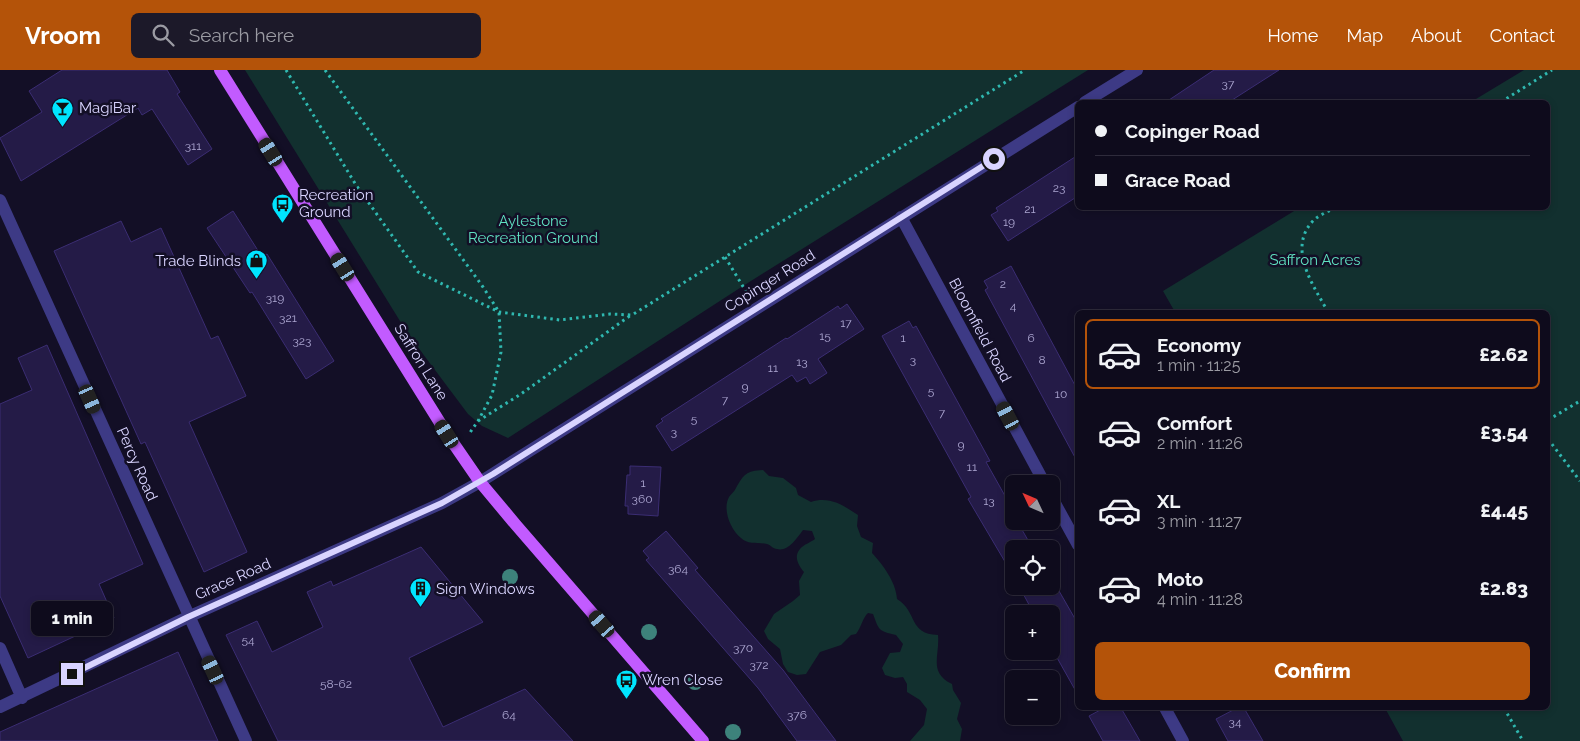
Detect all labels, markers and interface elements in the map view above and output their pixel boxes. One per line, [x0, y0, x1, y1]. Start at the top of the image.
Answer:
search box [131, 13, 481, 58]
text: Vroom [25, 21, 101, 50]
icon: search [149, 21, 177, 49]
text: Search here [189, 24, 294, 46]
text: Home [1267, 25, 1318, 46]
text: Map [1346, 25, 1383, 46]
text: About [1411, 25, 1462, 46]
text: Contact [1490, 25, 1555, 46]
house number: 37 [1222, 77, 1235, 91]
bar icon: MagiBar [51, 96, 75, 127]
place label: MagiBar [79, 99, 137, 117]
text: Copinger Road [1125, 120, 1260, 142]
car [256, 135, 285, 169]
house number: 311 [185, 139, 201, 153]
route start [983, 148, 1005, 170]
text: Grace Road [1125, 169, 1231, 191]
house number: 23 [1053, 181, 1065, 195]
place label: Recreation Ground [299, 186, 374, 221]
bus stop icon: Recreation Ground [271, 192, 295, 223]
house number: 21 [1024, 202, 1036, 216]
park label: Aylestone Recreation Ground [468, 212, 598, 247]
house number: 19 [1003, 215, 1015, 229]
street label: Copinger Road [721, 246, 819, 316]
shop icon: Trade Blinds [245, 249, 269, 280]
car [328, 250, 357, 284]
park label: Saffron Acres [1269, 251, 1361, 269]
place label: Trade Blinds [155, 252, 241, 270]
street label: Bloomfield Road [945, 275, 1015, 385]
house number: 2 [1000, 277, 1006, 291]
house number: 319 [266, 291, 284, 305]
house number: 4 [1010, 299, 1017, 313]
house number: 321 [279, 311, 297, 325]
house number: 17 [840, 316, 852, 330]
street label: Saffron Lane [390, 320, 452, 404]
house number: 15 [819, 329, 831, 343]
house number: 1 [900, 331, 906, 345]
house number: 6 [1027, 331, 1035, 345]
icon: car [1097, 332, 1142, 377]
house number: 323 [292, 334, 312, 348]
text: Economy [1157, 334, 1241, 356]
text: £2.62 [1479, 343, 1528, 365]
house number: 3 [910, 353, 916, 367]
house number: 8 [1038, 353, 1046, 367]
house number: 13 [796, 355, 808, 369]
text: 1 min · 11:25 [1157, 356, 1240, 375]
house number: 11 [768, 361, 778, 375]
house number: 9 [741, 380, 749, 394]
car [77, 382, 102, 416]
house number: 5 [928, 384, 935, 398]
house number: 10 [1055, 387, 1067, 401]
house number: 7 [722, 393, 729, 407]
car [994, 399, 1021, 433]
house number: 7 [939, 406, 946, 420]
icon: car [1097, 410, 1142, 455]
house number: 5 [691, 412, 698, 426]
text: Comfort [1157, 412, 1232, 434]
car [432, 417, 461, 451]
text: £3.54 [1480, 421, 1528, 443]
street label: Percy Road [113, 424, 161, 504]
house number: 3 [671, 425, 677, 439]
text: 2 min · 11:26 [1157, 434, 1243, 453]
house number: 9 [957, 438, 965, 452]
house number: 11 [967, 460, 977, 474]
north arrow [1005, 475, 1060, 530]
map controls [1005, 475, 1060, 725]
house number: 1 [640, 476, 646, 490]
icon: car [1097, 488, 1142, 533]
text: XL [1157, 490, 1180, 512]
house number: 360 [632, 492, 653, 506]
house number: 13 [983, 494, 995, 508]
text: £4.45 [1480, 499, 1528, 521]
text: 3 min · 11:27 [1157, 512, 1242, 531]
button: locate [1005, 540, 1060, 595]
street label: Grace Road [192, 554, 274, 604]
house number: 364 [668, 562, 689, 576]
icon: car [1097, 566, 1142, 611]
text: Moto [1157, 568, 1203, 590]
building icon: Sign Windows [408, 577, 432, 608]
text: £2.83 [1479, 577, 1528, 599]
place label: Sign Windows [436, 580, 535, 598]
text: 4 min · 11:28 [1157, 590, 1243, 609]
callout: 1 min [31, 602, 113, 636]
button: + [1005, 605, 1060, 660]
car [586, 608, 617, 640]
text: 1 min [51, 609, 93, 628]
house number: 54 [241, 633, 255, 647]
house number: 370 [733, 641, 753, 655]
button: Confirm [1095, 642, 1530, 700]
car [199, 653, 226, 687]
house number: 372 [749, 658, 769, 672]
route end [61, 663, 83, 685]
bus stop icon: Wren Close [614, 668, 638, 699]
button: − [1005, 670, 1060, 725]
place label: Wren Close [642, 671, 723, 689]
house number: 58-62 [320, 677, 352, 691]
house number: 64 [502, 708, 516, 722]
house number: 376 [787, 708, 807, 722]
house number: 34 [1229, 715, 1242, 729]

